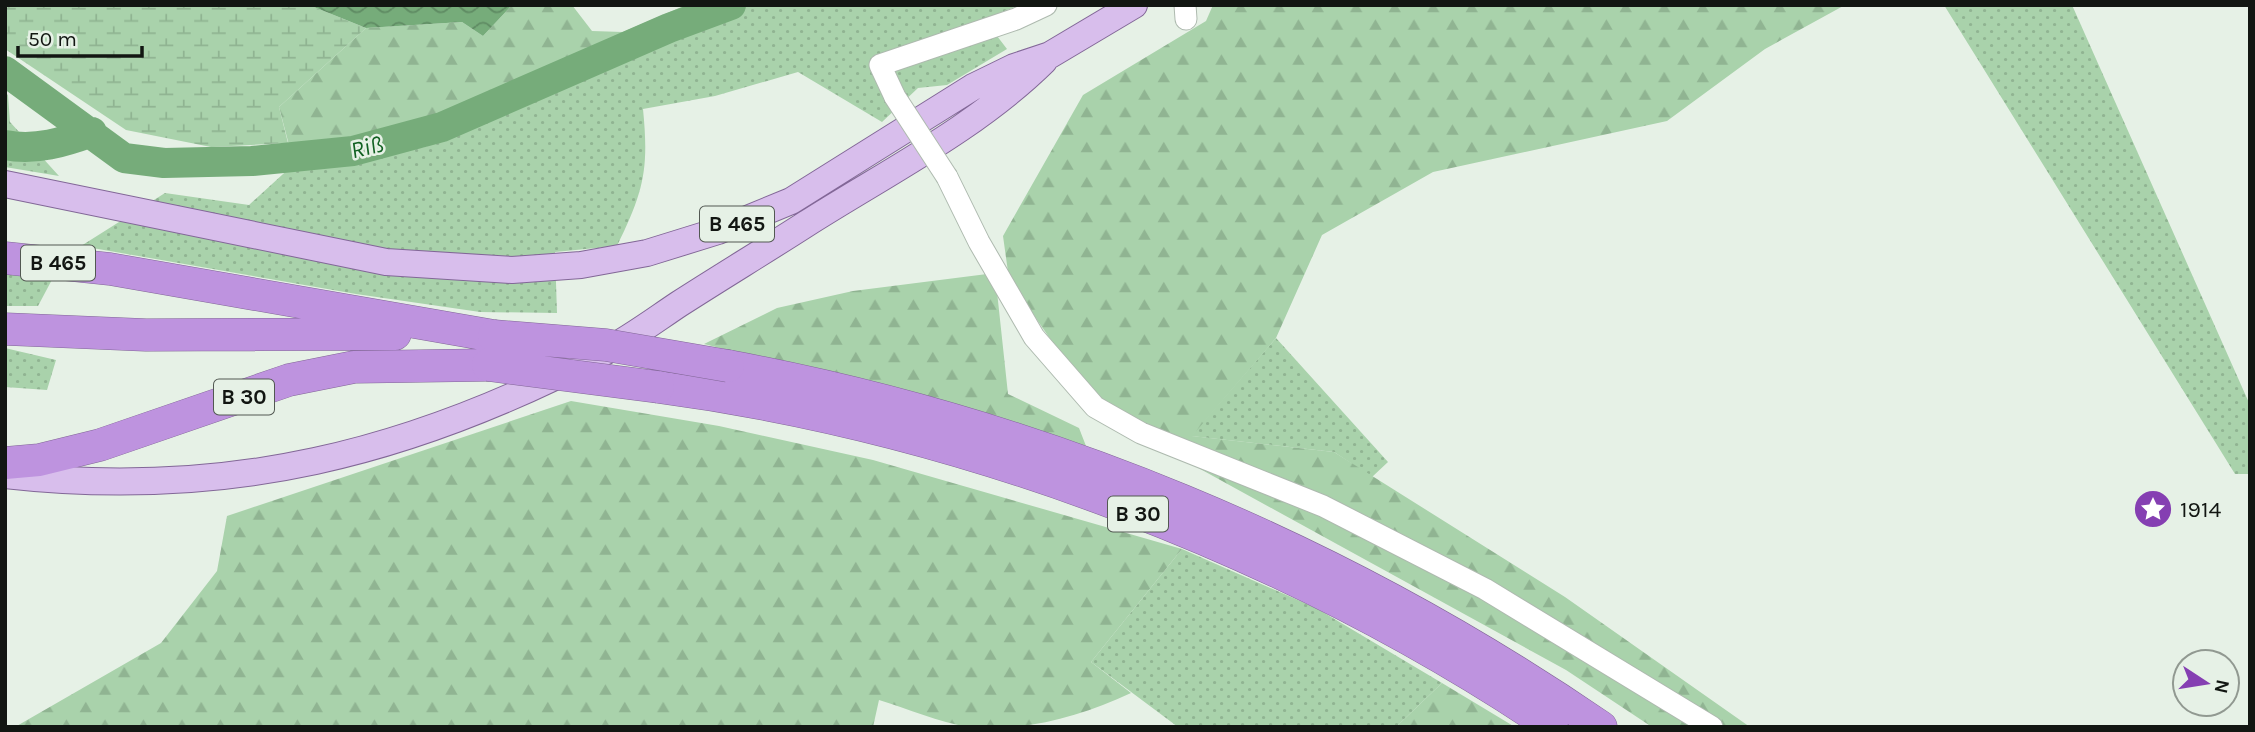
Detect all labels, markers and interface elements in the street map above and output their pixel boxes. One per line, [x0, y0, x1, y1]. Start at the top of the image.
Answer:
scale bar [18, 14, 142, 58]
text: 50 m [28, 27, 77, 51]
water label: Riß [348, 130, 386, 164]
road number: B 465 [700, 206, 774, 242]
road number: B 465 [21, 246, 95, 280]
road number: B 30 [214, 380, 274, 414]
place icon: 1914 [2132, 488, 2174, 530]
road number: B 30 [1108, 496, 1168, 532]
place label: 1914 [2180, 496, 2222, 523]
north arrow [2171, 648, 2241, 718]
text: N [2209, 677, 2234, 695]

